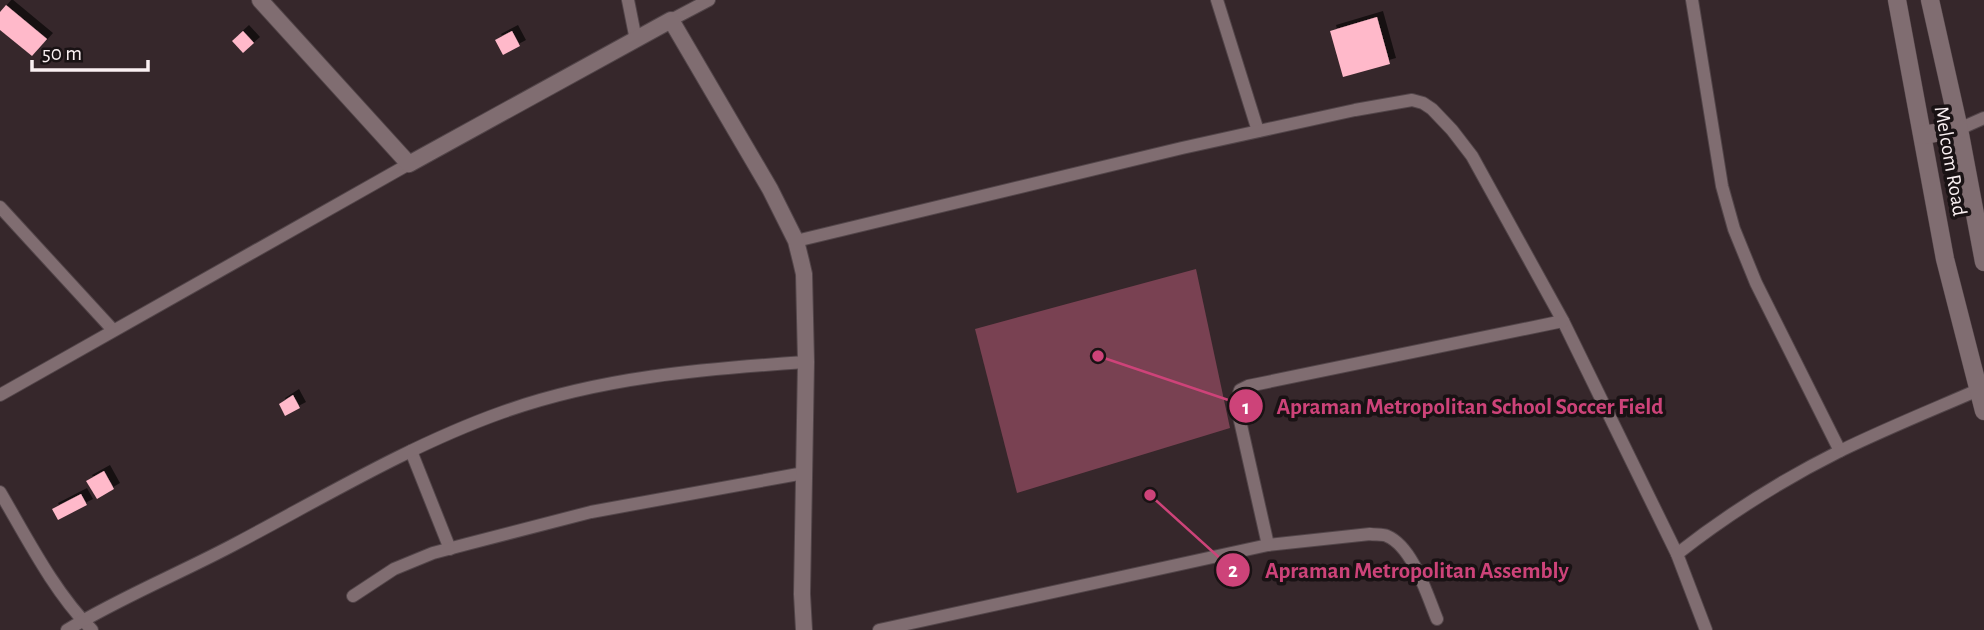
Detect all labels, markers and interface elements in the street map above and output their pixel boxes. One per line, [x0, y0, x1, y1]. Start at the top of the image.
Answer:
scale bar [32, 28, 147, 72]
text: 50 m [42, 43, 82, 64]
street label: Melcom Road [1931, 104, 1971, 218]
callout: Apraman Metropolitan School Soccer Field [1228, 384, 1678, 428]
text: Apraman Metropolitan School Soccer Field [1277, 396, 1663, 419]
text: 1 [1242, 397, 1250, 418]
callout: Apraman Metropolitan Assembly [1216, 548, 1582, 592]
text: 2 [1228, 560, 1238, 581]
text: Apraman Metropolitan Assembly [1265, 560, 1570, 583]

